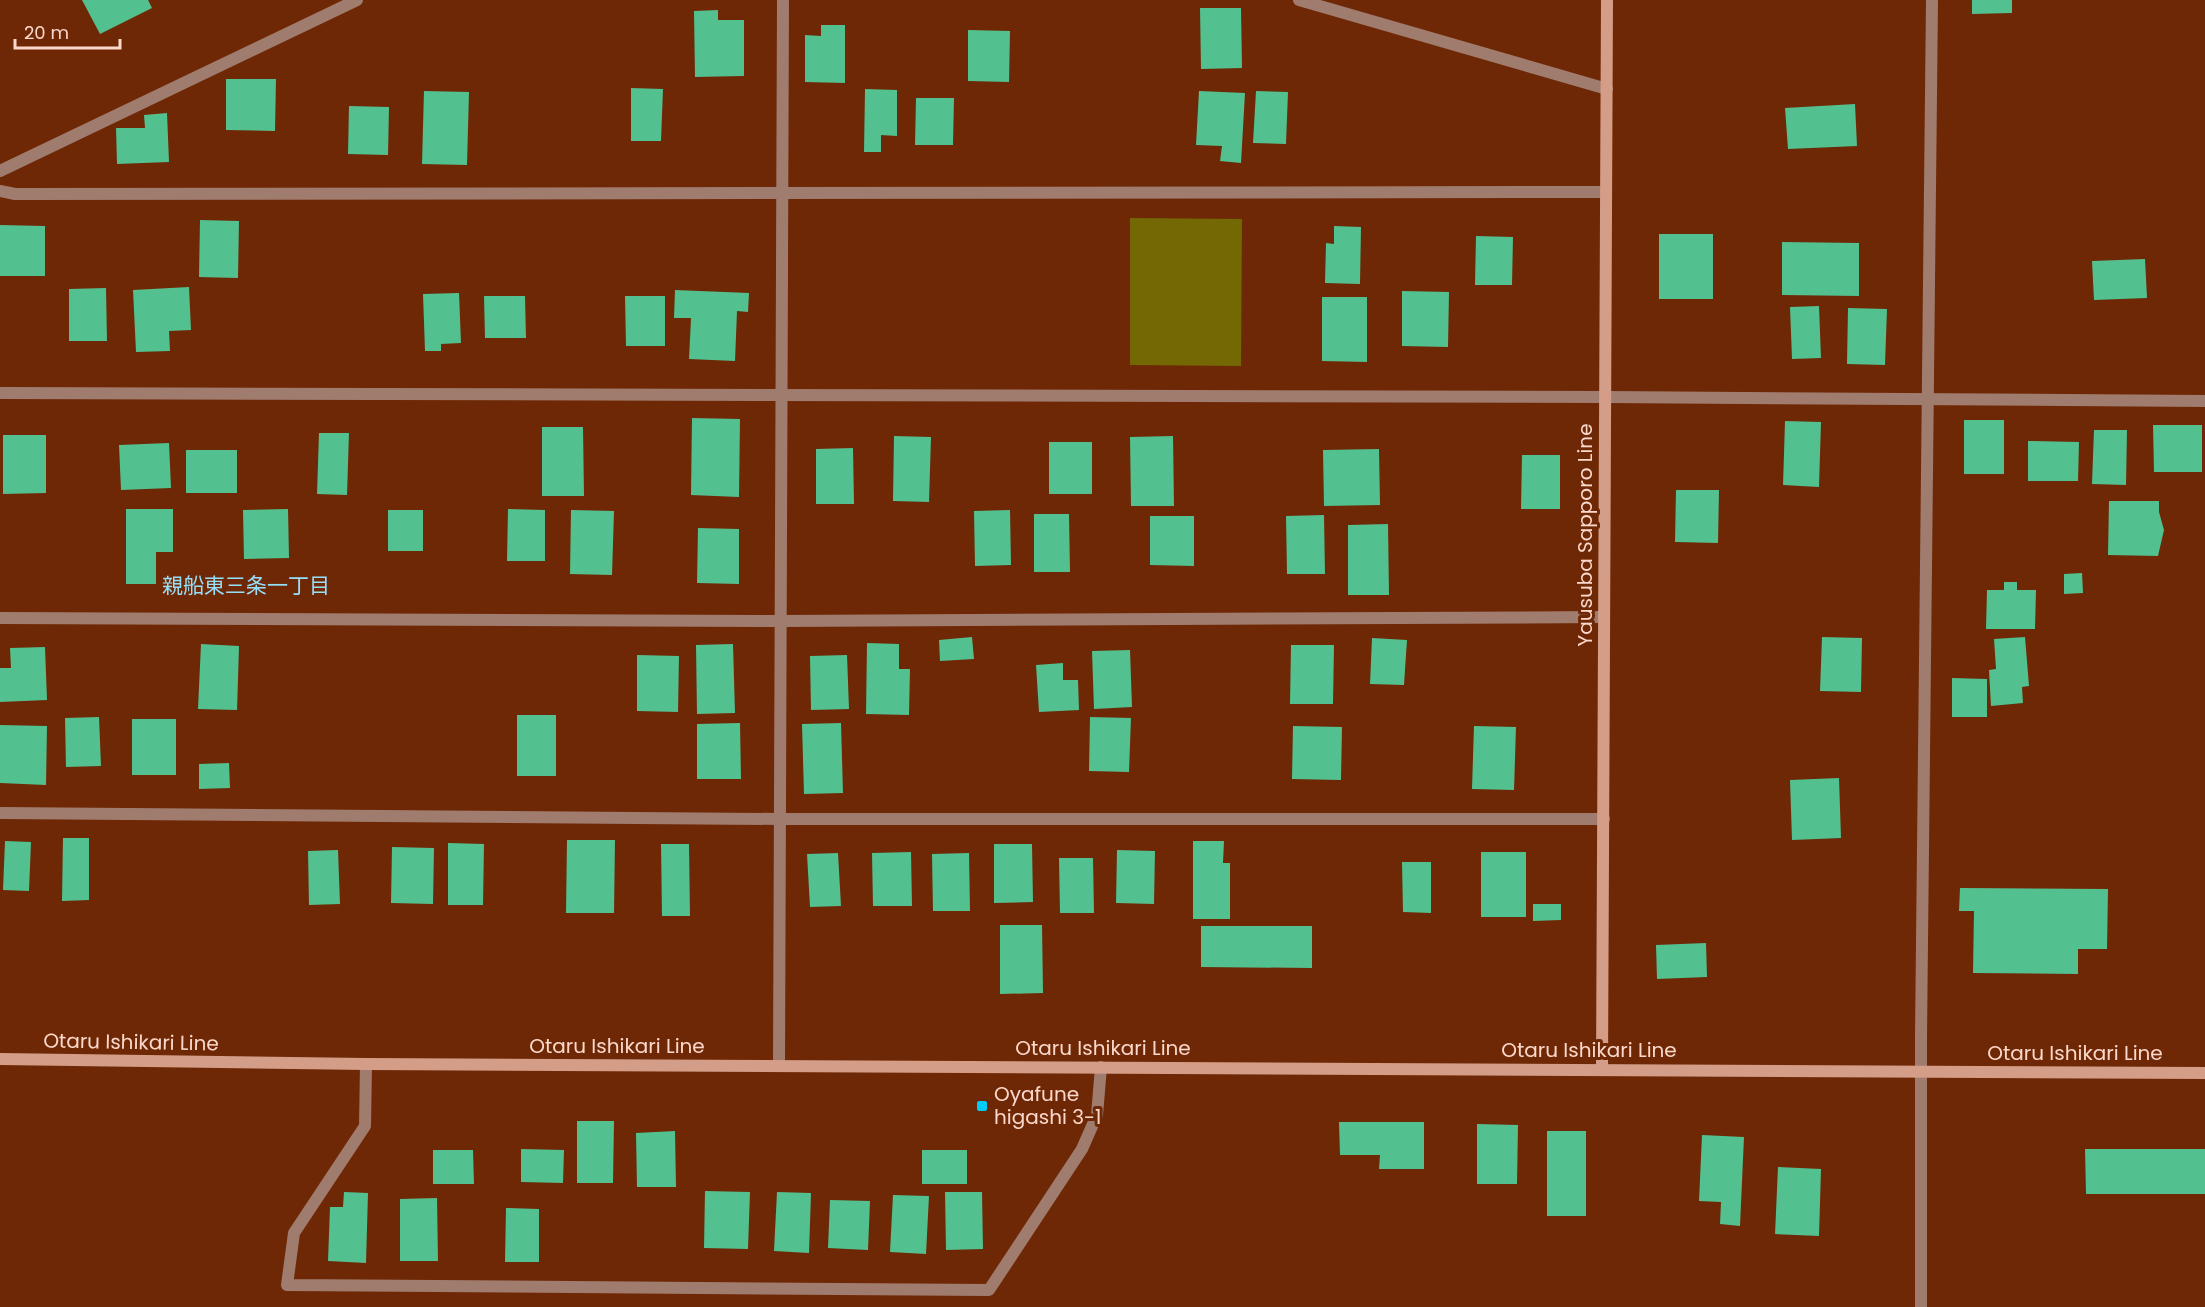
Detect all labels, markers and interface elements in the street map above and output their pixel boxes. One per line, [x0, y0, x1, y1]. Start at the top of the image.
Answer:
scale bar [15, 12, 120, 50]
text: 20 m [24, 20, 69, 45]
street label: Yausuba Sapporo Line [1571, 423, 1599, 647]
district label: 親船東三条一丁目 [162, 571, 330, 600]
street label: Otaru Ishikari Line [43, 1026, 219, 1058]
street label: Otaru Ishikari Line [529, 1032, 705, 1060]
street label: Otaru Ishikari Line [1015, 1034, 1191, 1062]
street label: Otaru Ishikari Line [1501, 1036, 1677, 1064]
street label: Otaru Ishikari Line [1987, 1039, 2163, 1067]
place label: Oyafune higashi 3-1 [994, 1080, 1101, 1131]
marker: Oyafune higashi 3-1 [975, 1099, 989, 1113]

